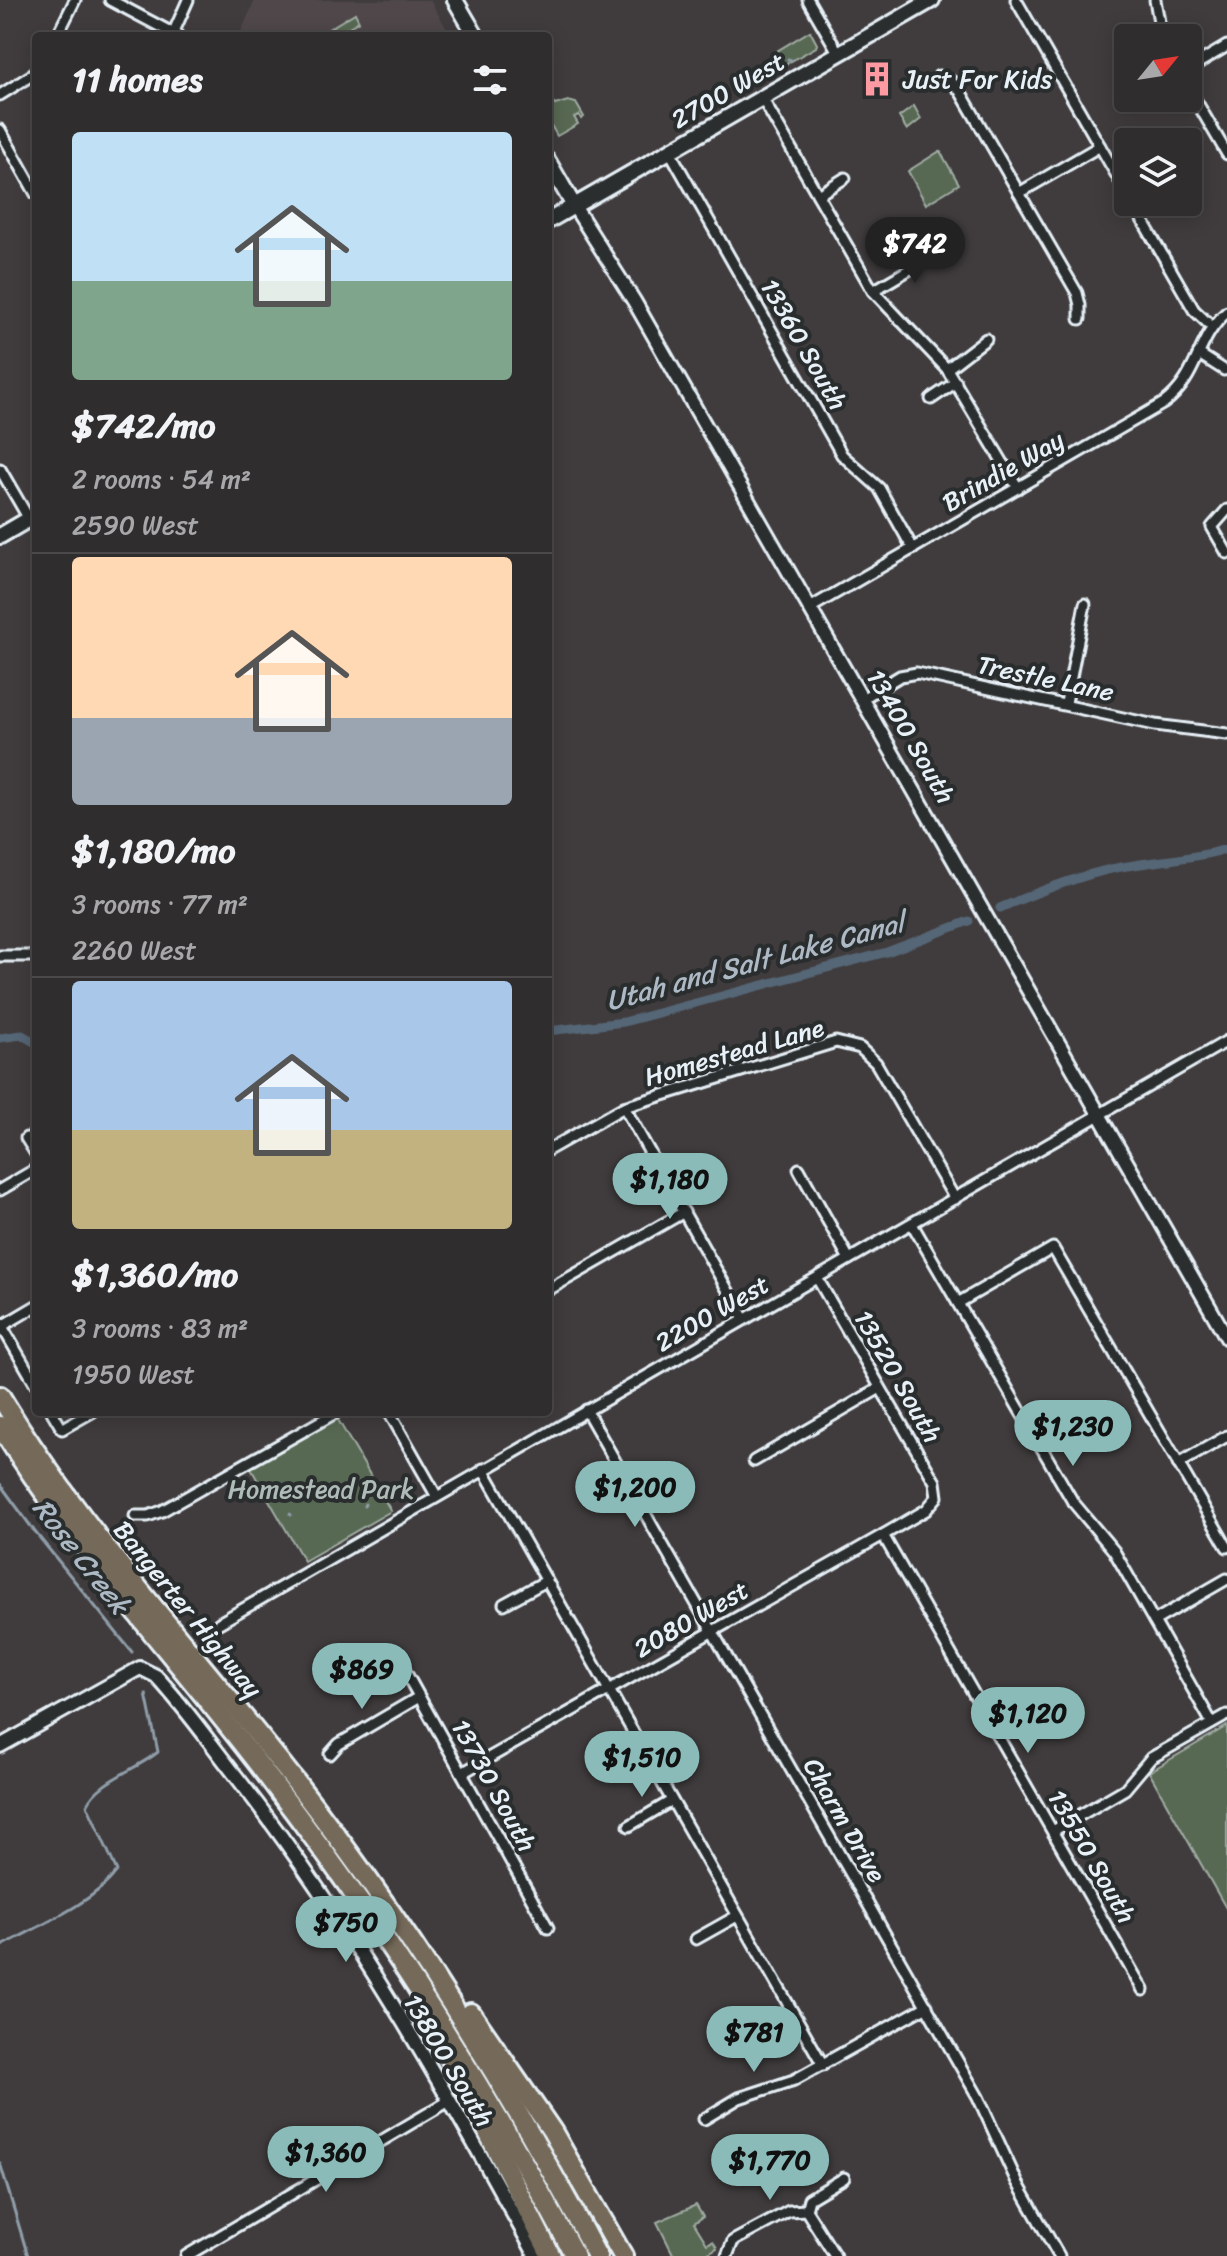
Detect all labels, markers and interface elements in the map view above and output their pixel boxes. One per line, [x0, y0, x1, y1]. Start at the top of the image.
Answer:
north arrow [1114, 24, 1202, 112]
map controls [1114, 24, 1202, 216]
street label: 2700 West [662, 39, 794, 141]
text: 11 homes [72, 50, 203, 110]
place label: Just For Kids [902, 56, 1053, 102]
icon: filters [468, 58, 512, 102]
building icon: Just For Kids [858, 60, 896, 98]
button: layers [1114, 128, 1202, 216]
icon: home [220, 184, 364, 328]
pin: $742 [868, 217, 962, 285]
text: $742 [883, 220, 947, 266]
street label: 13360 South [748, 269, 860, 419]
text: $742/mo [72, 396, 215, 456]
street label: Brindie Way [933, 417, 1073, 525]
text: 2 rooms · 54 m² [72, 456, 251, 502]
text: 2590 West [72, 502, 199, 548]
icon: home [220, 609, 364, 753]
street label: Trestle Lane [973, 641, 1119, 715]
street label: 13400 South [854, 660, 968, 812]
text: $1,180/mo [72, 821, 235, 881]
text: 3 rooms · 77 m² [72, 881, 248, 927]
water label: Utah and Salt Lake Canal [600, 896, 916, 1025]
text: 2260 West [72, 927, 197, 973]
street label: Homestead Lane [639, 1004, 830, 1100]
icon: home [220, 1033, 364, 1177]
pin: $1,180 [605, 1153, 735, 1221]
text: $1,180 [631, 1156, 709, 1202]
text: $1,360/mo [72, 1245, 238, 1305]
street label: 2200 West [646, 1261, 778, 1365]
street label: 13520 South [841, 1300, 955, 1452]
text: 3 rooms · 83 m² [72, 1305, 248, 1351]
text: 1950 West [72, 1351, 195, 1397]
pin: $1,230 [1008, 1400, 1138, 1468]
text: $1,230 [1032, 1403, 1114, 1449]
pin: $1,200 [570, 1461, 700, 1529]
text: $1,200 [593, 1464, 677, 1510]
park label: Homestead Park [228, 1466, 414, 1512]
water label: Rose Creek [20, 1487, 145, 1627]
street label: Bangerter Highway [101, 1510, 275, 1709]
street label: 2080 West [624, 1567, 758, 1671]
pin: $869 [315, 1643, 409, 1711]
text: $869 [330, 1646, 394, 1692]
pin: $1,120 [963, 1687, 1093, 1755]
text: $1,120 [989, 1690, 1067, 1736]
street label: 13730 South [438, 1710, 550, 1860]
pin: $1,510 [577, 1731, 707, 1799]
text: $1,510 [602, 1734, 682, 1780]
street label: Charm Drive [791, 1749, 900, 1892]
street label: 13550 South [1035, 1780, 1149, 1932]
pin: $750 [299, 1896, 393, 1964]
text: $750 [314, 1899, 378, 1945]
street label: 13800 South [391, 1984, 507, 2136]
pin: $781 [707, 2006, 801, 2074]
text: $781 [724, 2009, 784, 2055]
pin: $1,360 [261, 2126, 391, 2194]
text: $1,360 [285, 2129, 367, 2175]
pin: $1,770 [705, 2134, 835, 2202]
text: $1,770 [729, 2137, 811, 2183]

